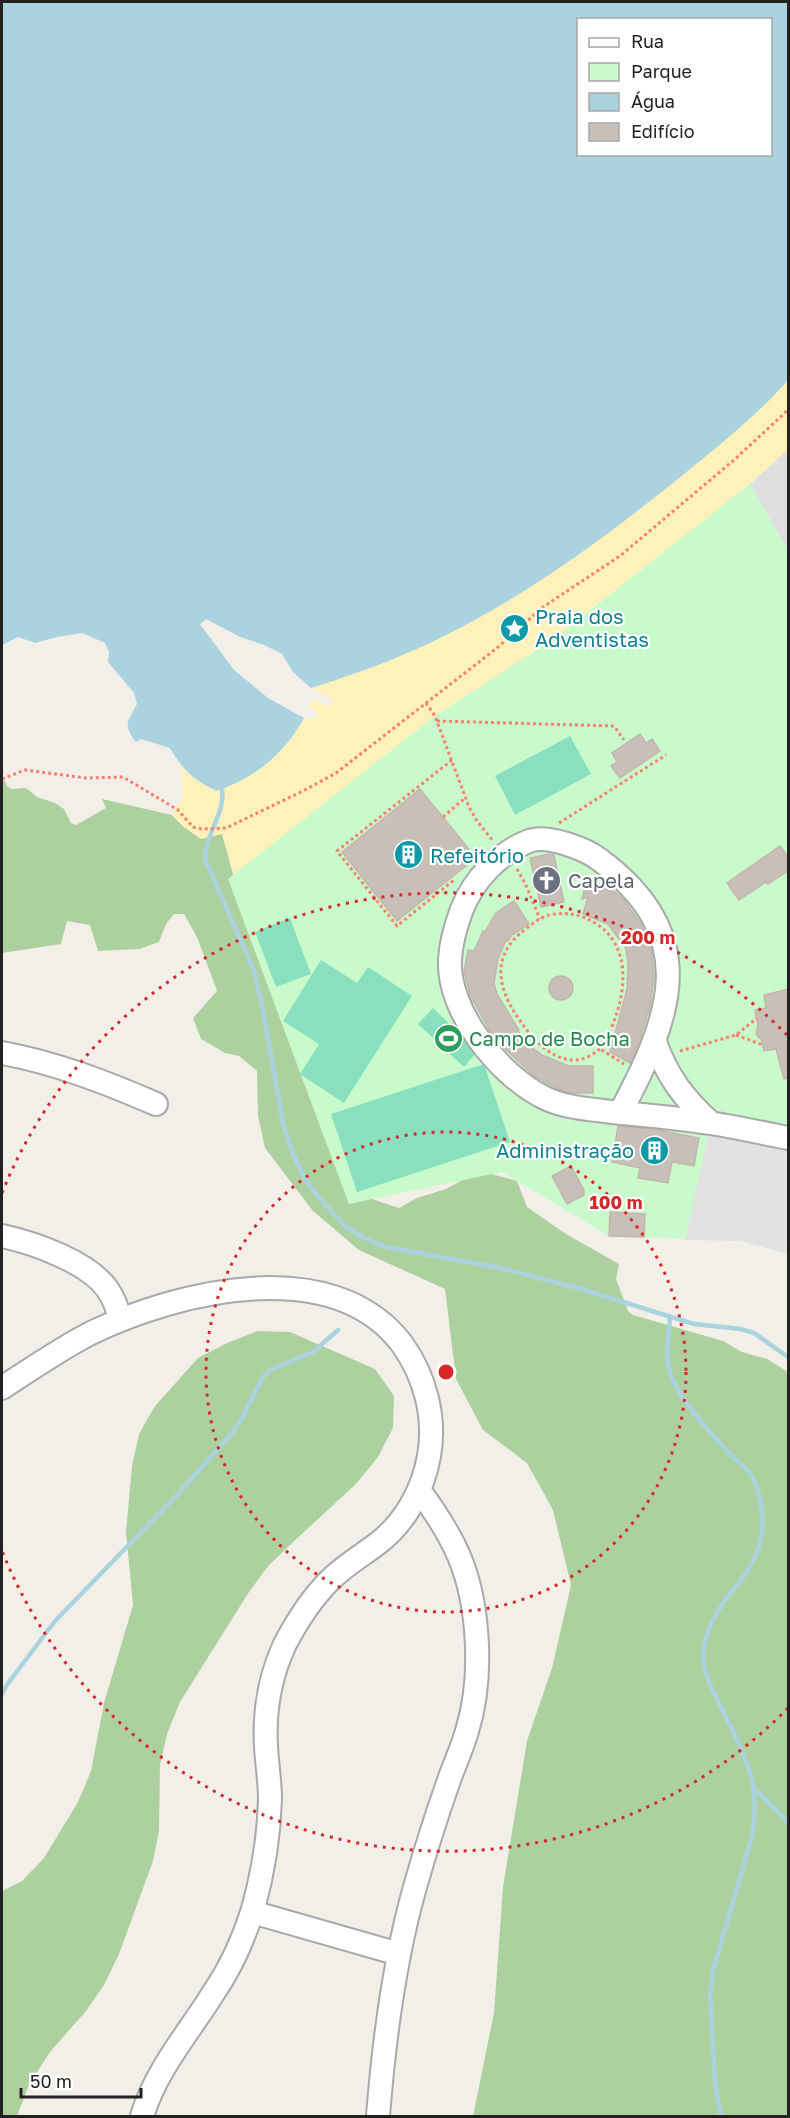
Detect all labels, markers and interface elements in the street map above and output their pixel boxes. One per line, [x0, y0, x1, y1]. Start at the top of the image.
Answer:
legend [577, 18, 772, 156]
text: Rua [631, 30, 664, 52]
text: Parque [631, 60, 692, 82]
text: Água [631, 90, 675, 112]
text: Edifício [631, 120, 695, 142]
place label: Praia dos Adventistas [535, 604, 649, 651]
place icon: Praia dos Adventistas [498, 612, 530, 644]
building icon: Refeitório [393, 839, 425, 871]
place label: Refeitório [430, 843, 524, 867]
church icon: Capela [531, 864, 563, 896]
place label: Capela [568, 868, 635, 892]
text: 200 m [621, 926, 675, 948]
sports icon: Campo de Bocha [432, 1022, 464, 1054]
place label: Campo de Bocha [469, 1026, 630, 1050]
building icon: Administração [639, 1134, 671, 1166]
place label: Administração [496, 1138, 634, 1162]
text: 100 m [590, 1191, 642, 1213]
centre of rings [436, 1362, 456, 1382]
scale bar [21, 2061, 141, 2099]
text: 50 m [30, 2070, 72, 2092]

